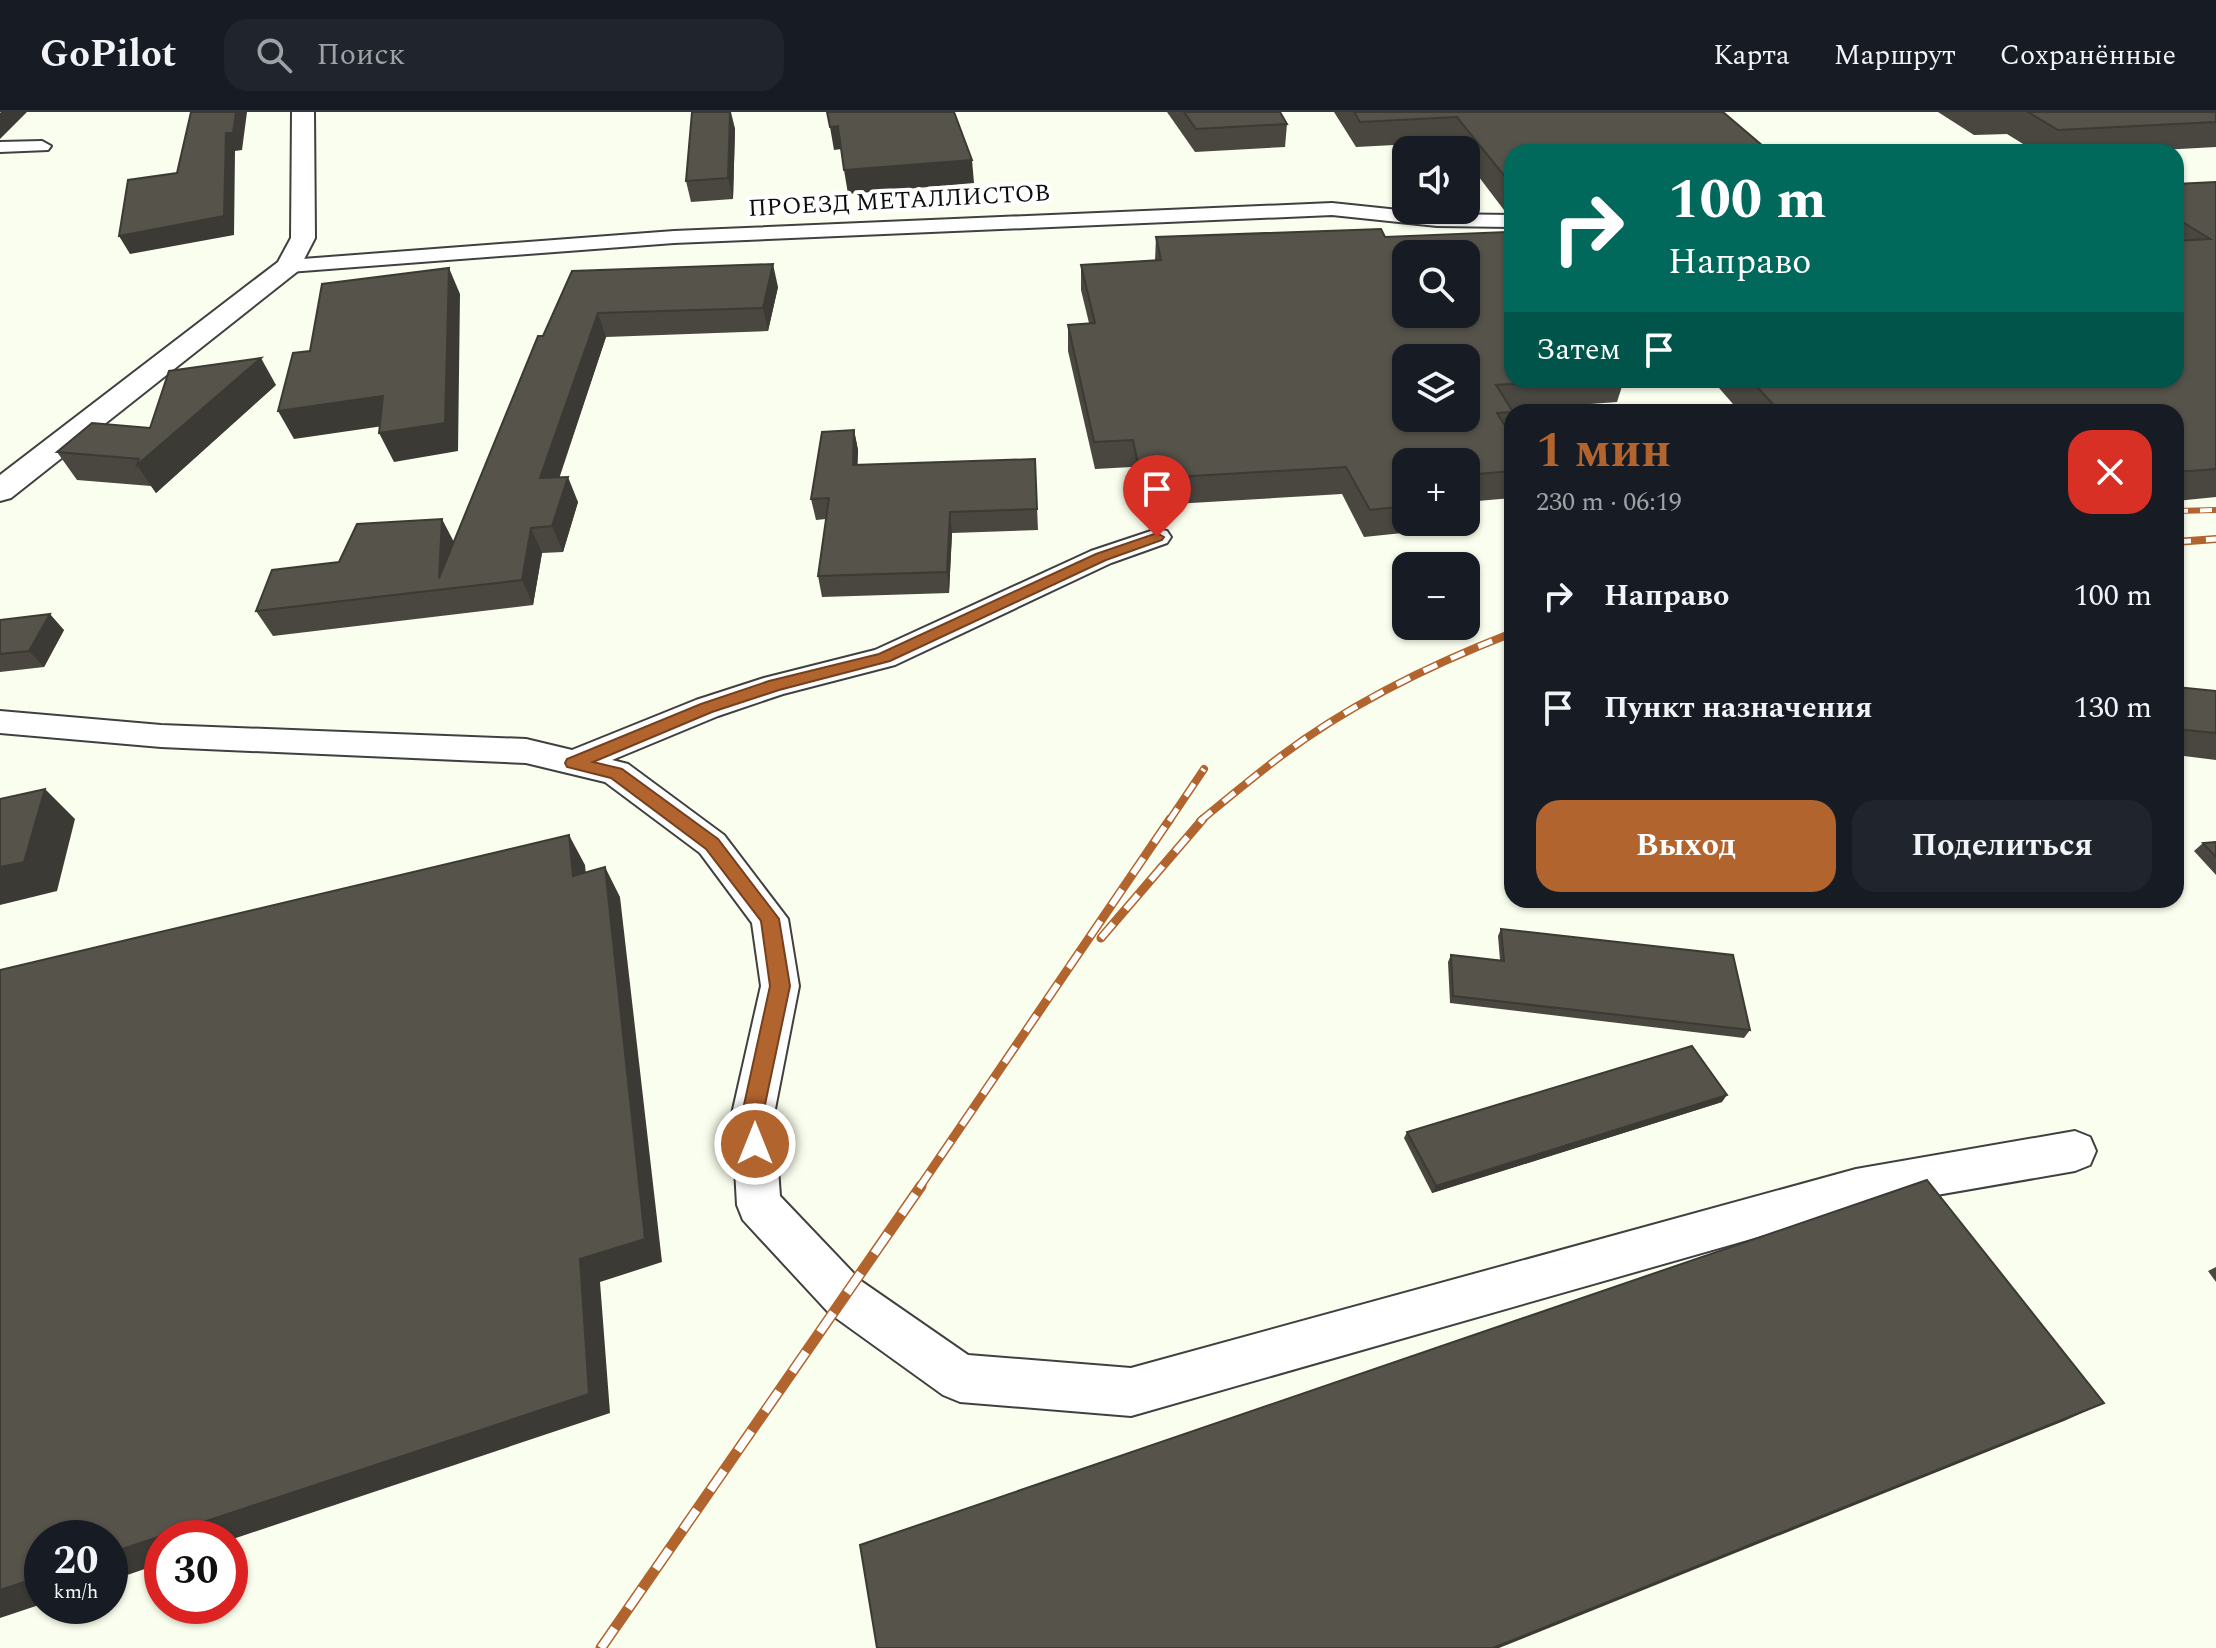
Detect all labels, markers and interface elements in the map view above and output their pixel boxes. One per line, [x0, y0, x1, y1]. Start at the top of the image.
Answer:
search box [224, 19, 784, 91]
text: GoPilot [40, 26, 176, 84]
text: Поиск [316, 32, 405, 78]
icon: search [252, 33, 296, 77]
text: Карта [1713, 34, 1790, 77]
text: Маршрут [1834, 34, 1956, 77]
text: Сохранённые [2000, 34, 2176, 77]
map controls [1392, 136, 1480, 640]
button: sound [1392, 136, 1480, 224]
text: 100 m [1668, 158, 1827, 243]
street label: ПРОЕЗД МЕТАЛЛИСТОВ [747, 175, 1051, 227]
icon: right [1536, 176, 1640, 280]
text: Направо [1668, 235, 1811, 290]
button: search [1392, 240, 1480, 328]
text: Затем [1536, 327, 1621, 373]
icon: arrive [1637, 328, 1681, 372]
button: layers [1392, 344, 1480, 432]
text: 1 мин [1536, 415, 1671, 488]
button: close [2068, 430, 2152, 514]
button: + [1392, 448, 1480, 536]
pin [1123, 455, 1191, 537]
icon: arrive [1135, 467, 1179, 511]
text: 230 m · 06:19 [1536, 482, 1682, 522]
button: − [1392, 552, 1480, 640]
text: Направо [1604, 573, 1729, 619]
text: 100 m [2074, 573, 2152, 619]
icon: right [1536, 574, 1580, 618]
text: Пункт назначения [1604, 685, 1872, 731]
text: 130 m [2074, 685, 2152, 731]
icon: arrive [1536, 686, 1580, 730]
button: Выход [1536, 800, 1836, 892]
button: Поделиться [1852, 800, 2152, 892]
position arrow [713, 1102, 797, 1186]
speed limit sign: 30 [144, 1520, 248, 1624]
text: 20 [54, 1531, 98, 1592]
text: km/h [54, 1577, 99, 1607]

